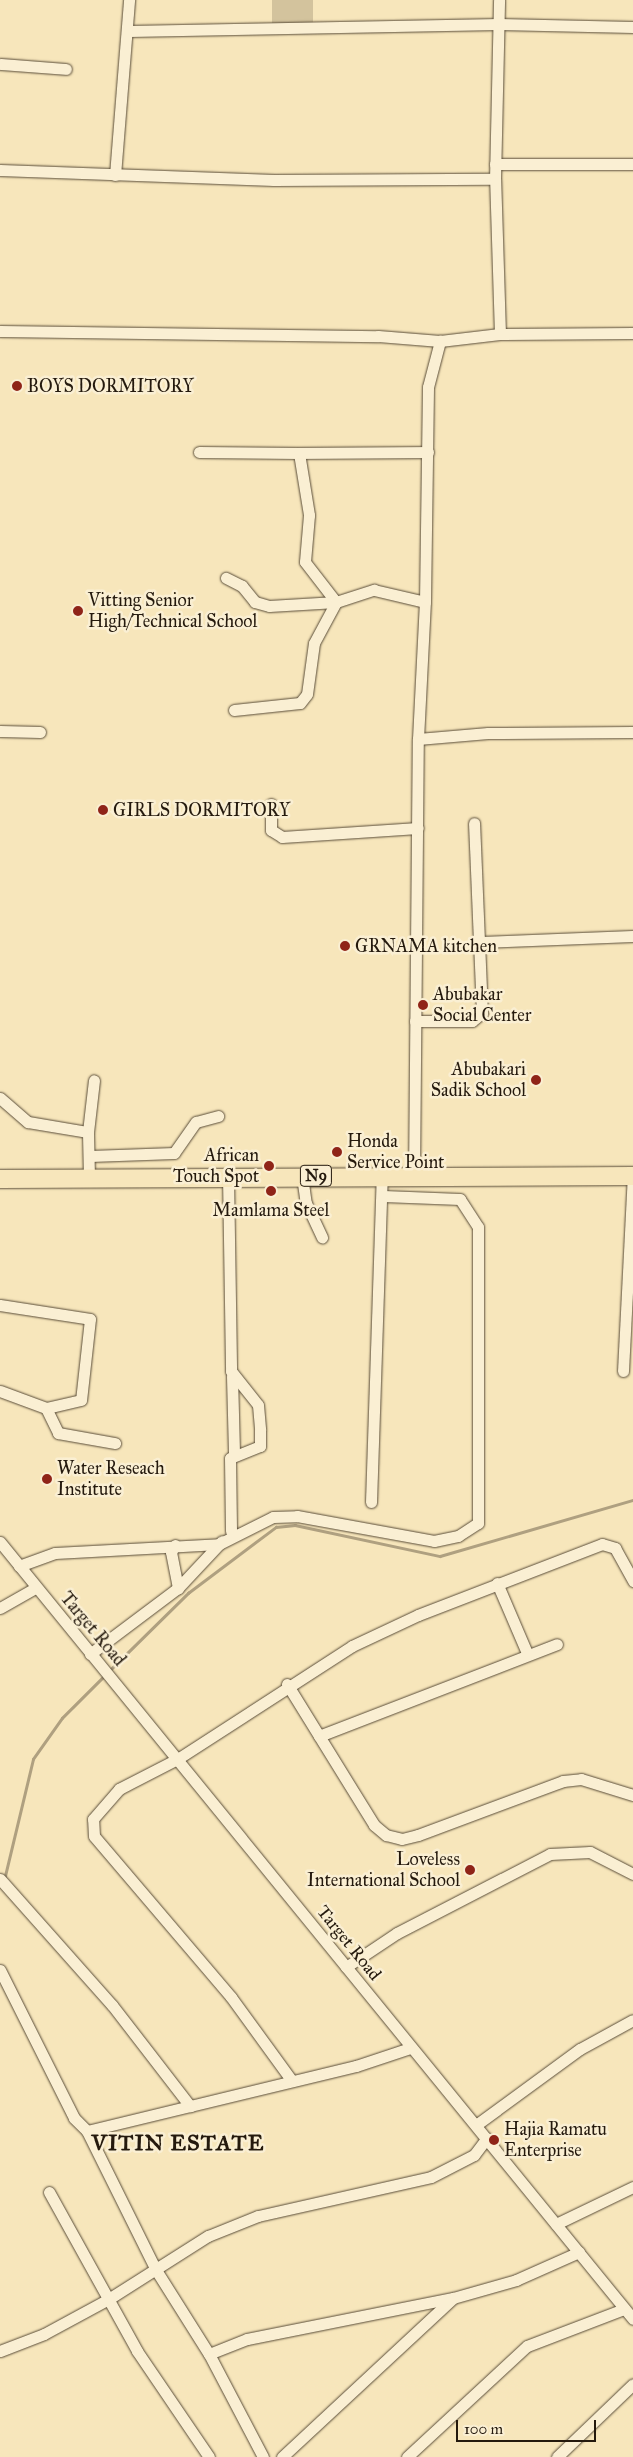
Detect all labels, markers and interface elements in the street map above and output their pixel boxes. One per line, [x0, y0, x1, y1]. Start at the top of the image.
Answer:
place label: BOYS DORMITORY [27, 375, 194, 397]
marker: BOYS DORMITORY [11, 380, 23, 392]
place label: Vitting Senior High/Technical School [88, 590, 257, 632]
marker: Vitting Senior High/Technical School [72, 605, 84, 617]
place label: GIRLS DORMITORY [113, 799, 290, 821]
marker: GIRLS DORMITORY [97, 804, 109, 816]
place label: GRNAMA kitchen [355, 935, 497, 957]
marker: GRNAMA kitchen [339, 940, 351, 952]
place label: Abubakar Social Center [433, 984, 531, 1026]
marker: Abubakar Social Center [417, 999, 429, 1011]
place label: Abubakari Sadik School [431, 1059, 526, 1102]
marker: Abubakari Sadik School [530, 1074, 542, 1086]
place label: Honda Service Point [347, 1131, 444, 1174]
place label: African Touch Spot [173, 1145, 259, 1188]
marker: Honda Service Point [331, 1146, 343, 1158]
marker: African Touch Spot [263, 1160, 275, 1172]
road number: N9 [300, 1162, 332, 1190]
marker: Mamlama Steel [265, 1185, 277, 1197]
place label: Mamlama Steel [213, 1199, 329, 1221]
place label: Water Reseach Institute [57, 1458, 165, 1500]
marker: Water Reseach Institute [41, 1473, 53, 1485]
street label: Target Road [56, 1588, 130, 1670]
place label: Loveless International School [307, 1849, 460, 1892]
marker: Loveless International School [464, 1864, 476, 1876]
street label: Target Road [312, 1901, 386, 1985]
place label: Hajia Ramatu Enterprise [504, 2119, 607, 2162]
district label: VITIN ESTATE [90, 2130, 266, 2156]
marker: Hajia Ramatu Enterprise [488, 2134, 500, 2146]
scale bar [458, 2410, 598, 2442]
text: 100 m [464, 2420, 503, 2438]

